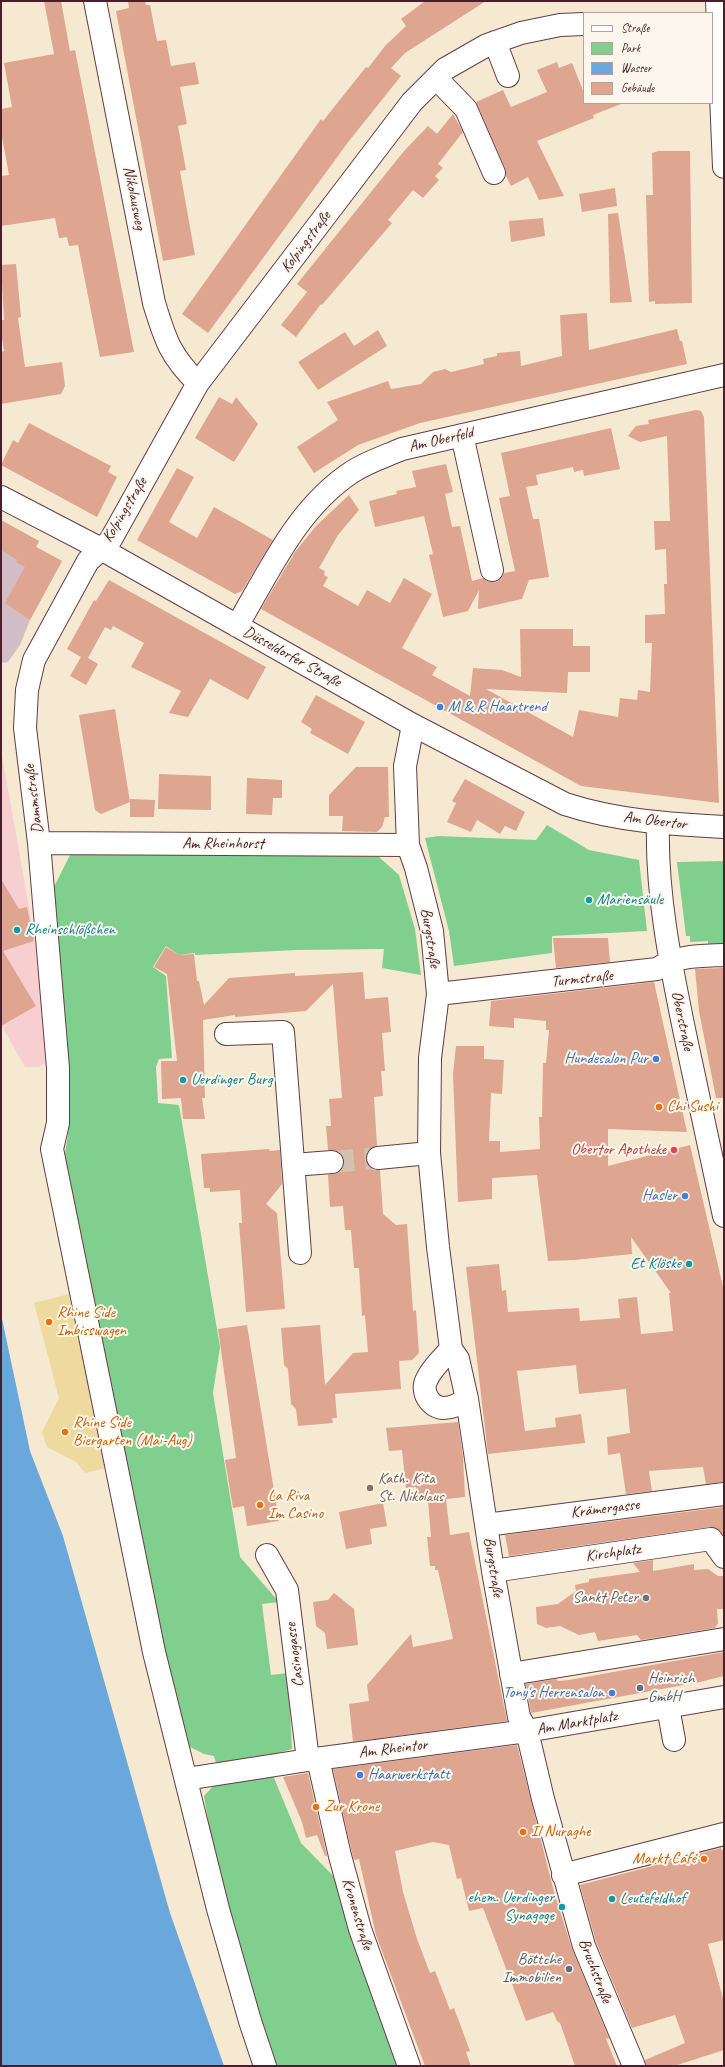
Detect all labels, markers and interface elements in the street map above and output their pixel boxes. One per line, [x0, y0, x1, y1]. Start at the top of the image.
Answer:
legend [583, 12, 713, 104]
text: Straße [621, 20, 649, 36]
text: Park [621, 40, 640, 56]
text: Wasser [621, 60, 651, 76]
text: Gebäude [621, 80, 654, 96]
street label: Nikolausweg [118, 165, 150, 231]
street label: Kolpingstraße [277, 207, 335, 277]
street label: Am Oberfeld [407, 423, 475, 457]
street label: Kolpingstraße [98, 474, 152, 546]
street label: Düsseldorfer Straße [240, 622, 344, 692]
place label: M & R Haartrend [448, 697, 547, 717]
marker: M & R Haartrend [435, 702, 445, 712]
street label: Dammstraße [20, 763, 48, 835]
street label: Am Obertor [622, 808, 688, 834]
street label: Am Rheinhorst [182, 834, 264, 854]
place label: Mariensäule [597, 890, 663, 910]
marker: Mariensäule [584, 895, 594, 905]
street label: Burgstraße [416, 907, 444, 969]
place label: Rheinschlößchen [25, 920, 115, 940]
marker: Rheinschlößchen [12, 925, 22, 935]
street label: Turmstraße [550, 966, 614, 992]
street label: Oberstraße [666, 989, 698, 1053]
place label: Hundesalon Pur [564, 1049, 648, 1069]
marker: Hundesalon Pur [651, 1054, 661, 1064]
place label: Uerdinger Burg [191, 1070, 272, 1090]
marker: Uerdinger Burg [178, 1075, 188, 1085]
place label: Chi Sushi [667, 1097, 718, 1117]
marker: Chi Sushi [654, 1102, 664, 1112]
place label: Obertor Apotheke [571, 1140, 666, 1160]
marker: Obertor Apotheke [669, 1145, 679, 1155]
place label: Hasler [642, 1186, 677, 1206]
marker: Hasler [680, 1191, 690, 1201]
place label: Et Klöske [630, 1254, 681, 1274]
marker: Et Klöske [684, 1259, 694, 1269]
place label: Rhine Side Imbisswagen [57, 1303, 126, 1341]
marker: Rhine Side Imbisswagen [44, 1317, 54, 1327]
place label: Rhine Side Biergarten (Mai-Aug) [73, 1413, 192, 1451]
marker: Rhine Side Biergarten (Mai-Aug) [60, 1427, 70, 1437]
place label: Kath. Kita St. Nikolaus [378, 1469, 443, 1507]
marker: Kath. Kita St. Nikolaus [365, 1483, 375, 1493]
place label: La Riva Im Casino [268, 1486, 323, 1524]
street label: Krämergasse [570, 1495, 640, 1523]
marker: La Riva Im Casino [255, 1500, 265, 1510]
street label: Burgstraße [479, 1536, 507, 1598]
street label: Kirchplatz [584, 1540, 642, 1566]
place label: Sankt Peter [573, 1588, 638, 1608]
marker: Sankt Peter [641, 1593, 651, 1603]
street label: Casinogasse [282, 1622, 308, 1688]
place label: Heinrich GmbH [648, 1669, 695, 1707]
place label: Tony's Herrensalon [503, 1683, 604, 1703]
marker: Heinrich GmbH [635, 1683, 645, 1693]
marker: Tony's Herrensalon [607, 1688, 617, 1698]
street label: Am Marktplatz [535, 1706, 619, 1740]
street label: Am Rheintor [358, 1735, 428, 1763]
place label: Haarwerkstatt [368, 1765, 450, 1785]
marker: Haarwerkstatt [355, 1770, 365, 1780]
place label: Zur Krone [324, 1797, 379, 1817]
marker: Zur Krone [311, 1802, 321, 1812]
place label: Il Nuraghe [531, 1822, 590, 1842]
marker: Il Nuraghe [518, 1827, 528, 1837]
place label: Markt Café [632, 1849, 696, 1869]
marker: Markt Café [699, 1854, 709, 1864]
street label: Kronenstraße [337, 1876, 377, 1952]
place label: ehem. Uerdinger Synagoge [468, 1888, 554, 1926]
place label: Leutefeldhof [620, 1889, 685, 1909]
marker: Leutefeldhof [607, 1894, 617, 1904]
marker: ehem. Uerdinger Synagoge [557, 1902, 567, 1912]
street label: Bruchstraße [574, 1936, 616, 2006]
place label: Böttche Immobilien [502, 1950, 561, 1988]
marker: Böttche Immobilien [564, 1964, 574, 1974]

